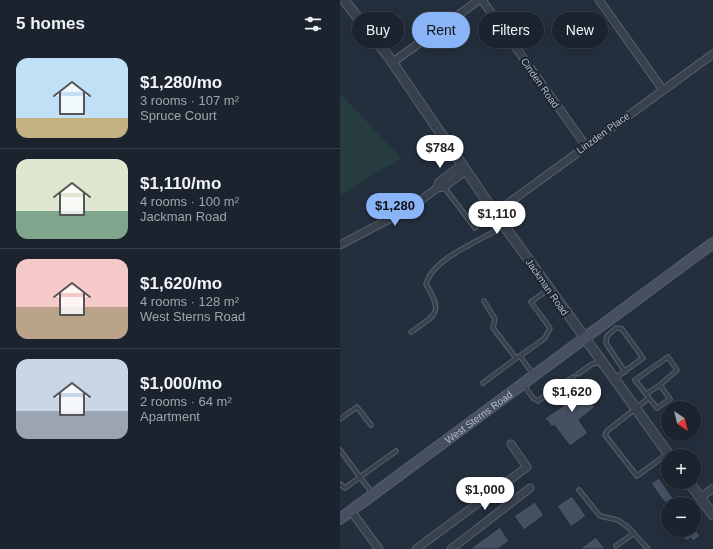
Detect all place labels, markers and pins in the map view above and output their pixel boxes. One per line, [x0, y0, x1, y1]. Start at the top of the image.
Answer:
pin: $784 [416, 135, 464, 169]
pin: $1,280 [362, 193, 428, 227]
pin: $1,110 [464, 201, 530, 235]
pin: $1,620 [539, 379, 605, 413]
pin: $1,000 [452, 477, 518, 511]

